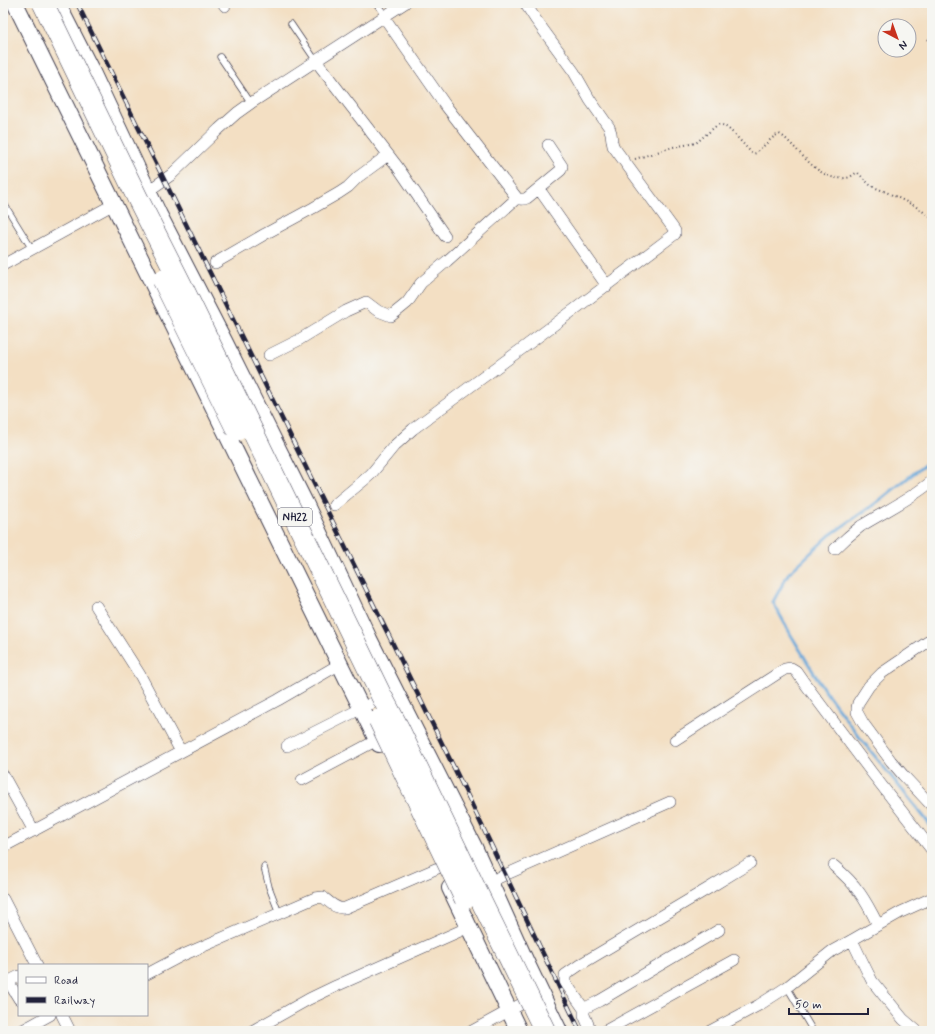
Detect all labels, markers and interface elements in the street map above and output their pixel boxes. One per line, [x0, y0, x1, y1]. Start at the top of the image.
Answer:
north arrow [877, 18, 917, 58]
text: N [896, 37, 910, 52]
road number: NH22 [278, 508, 312, 526]
legend [18, 964, 148, 1016]
text: Road [54, 973, 78, 989]
scale bar [789, 990, 868, 1016]
text: Railway [54, 993, 96, 1009]
text: 50 m [795, 997, 822, 1013]

